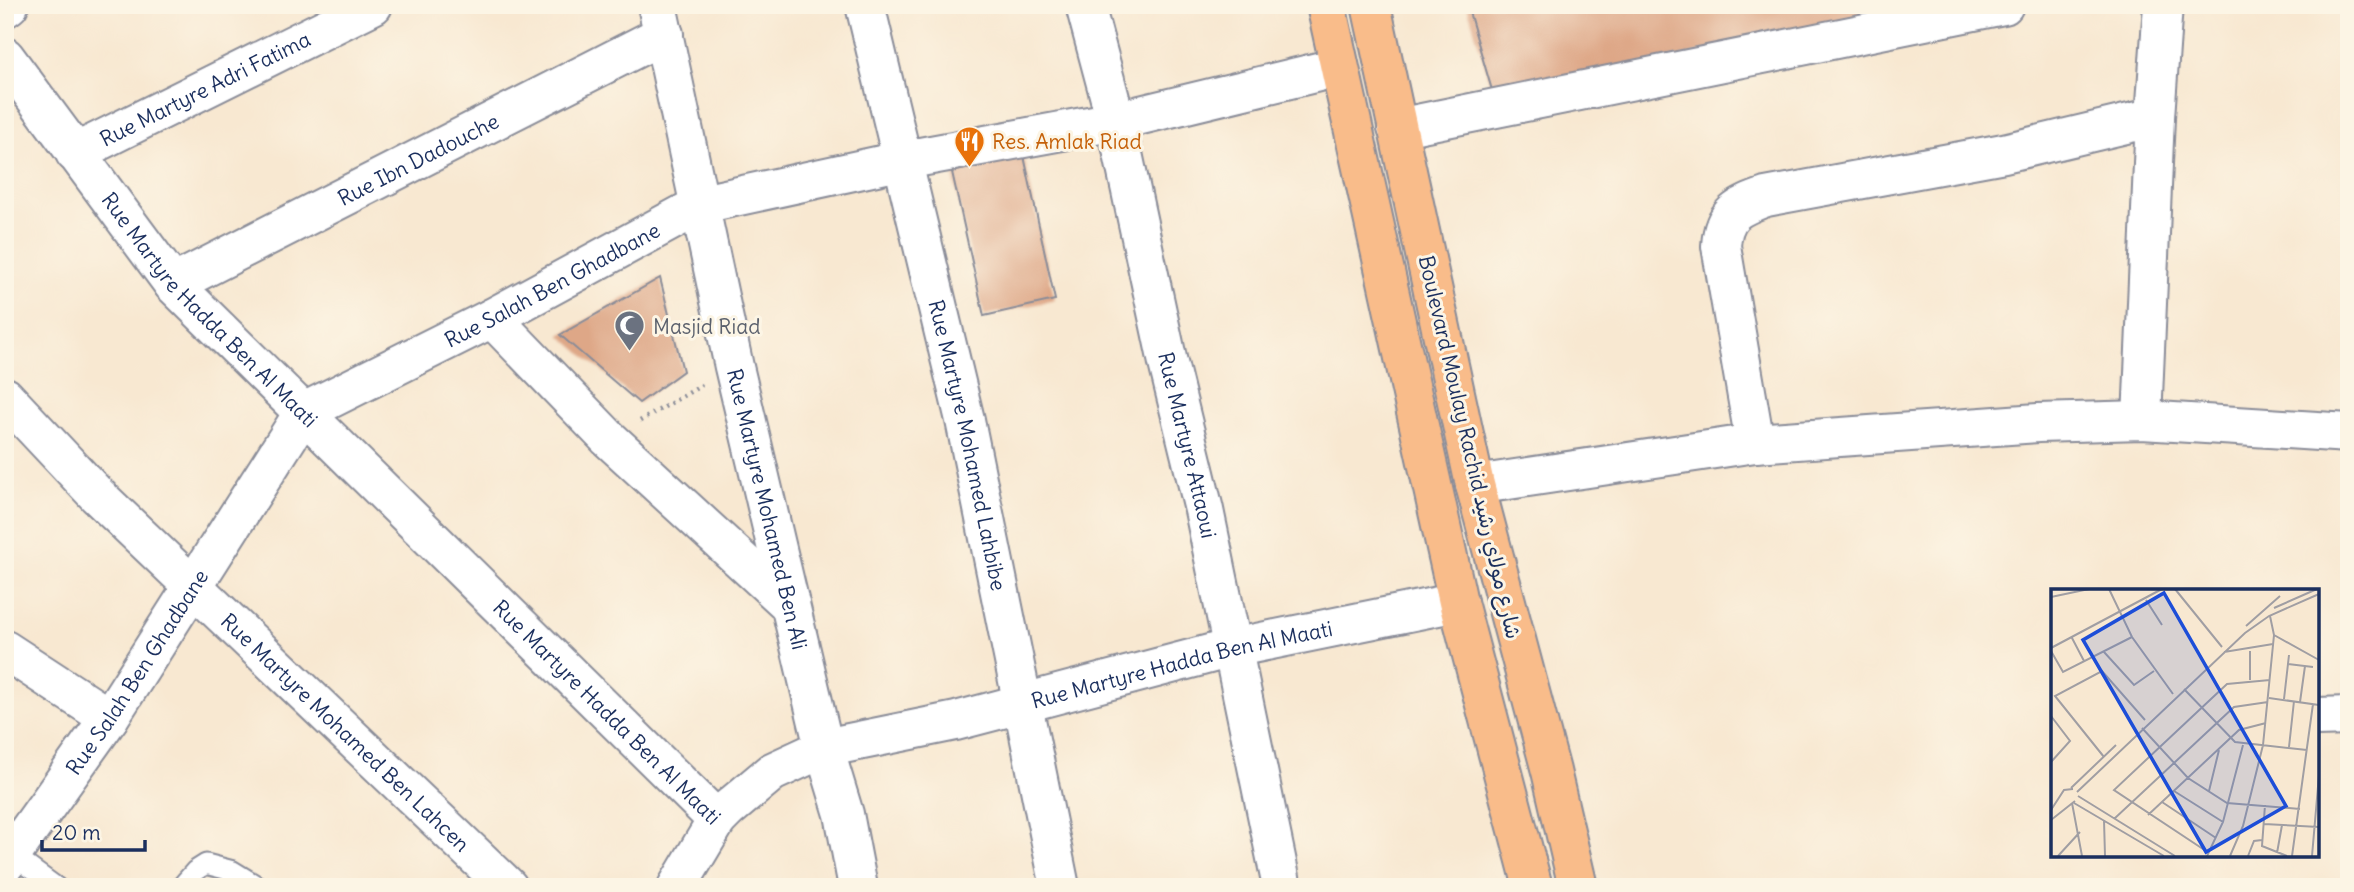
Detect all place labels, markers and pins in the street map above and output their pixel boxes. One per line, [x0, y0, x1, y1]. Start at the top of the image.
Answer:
restaurant icon: Res. Amlak Riad [952, 124, 986, 168]
place label: Res. Amlak Riad [992, 128, 1142, 155]
mosque icon: Masjid Riad [613, 309, 647, 353]
place label: Masjid Riad [653, 313, 760, 340]

